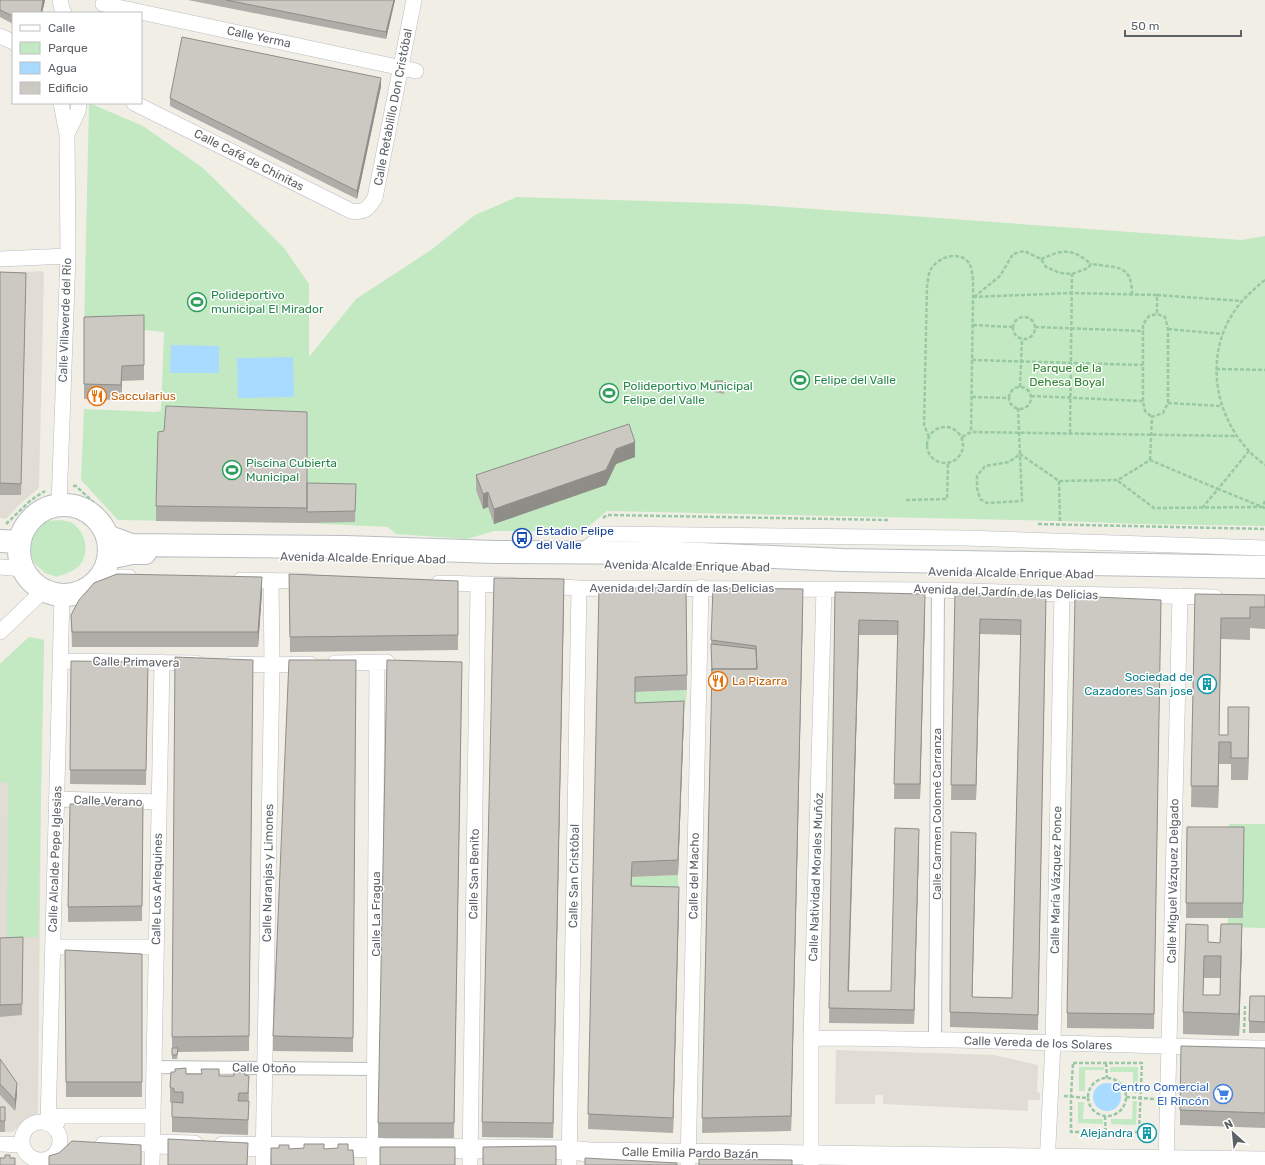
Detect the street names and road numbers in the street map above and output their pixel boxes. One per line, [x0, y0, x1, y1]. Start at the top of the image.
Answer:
street label: Calle Yerma [226, 23, 292, 51]
street label: Calle Retablillo Don Cristóbal [371, 27, 415, 187]
street label: Calle Café de Chinitas [192, 126, 306, 194]
street label: Calle Villaverde del Rio [56, 257, 74, 383]
street label: Avenida Alcalde Enrique Abad [280, 550, 446, 566]
street label: Avenida Alcalde Enrique Abad [604, 558, 770, 574]
street label: Avenida Alcalde Enrique Abad [928, 565, 1094, 581]
street label: Avenida del Jardín de las Delicias [590, 581, 774, 595]
street label: Avenida del Jardín de las Delicias [913, 582, 1099, 602]
street label: Calle Primavera [93, 654, 179, 670]
street label: Calle Carmen Colomé Carranza [930, 728, 944, 900]
street label: Calle Alcalde Pepe Iglesias [45, 785, 65, 933]
street label: Calle Natividad Morales Muñóz [806, 792, 826, 962]
street label: Calle Verano [73, 793, 143, 809]
street label: Calle Miguel Vázquez Delgado [1165, 798, 1181, 964]
street label: Calle Naranjas y Limones [260, 804, 276, 942]
street label: Calle María Vázquez Ponce [1048, 806, 1064, 954]
street label: Calle San Cristóbal [566, 824, 582, 928]
street label: Calle San Benito [466, 828, 482, 920]
street label: Calle del Macho [686, 832, 702, 920]
street label: Calle Los Arlequines [149, 833, 165, 945]
street label: Calle La Fragua [369, 871, 383, 957]
street label: Calle Vereda de los Solares [964, 1033, 1112, 1053]
street label: Calle Otoño [232, 1060, 296, 1076]
street label: Calle Emilia Pardo Bazán [622, 1145, 758, 1161]

